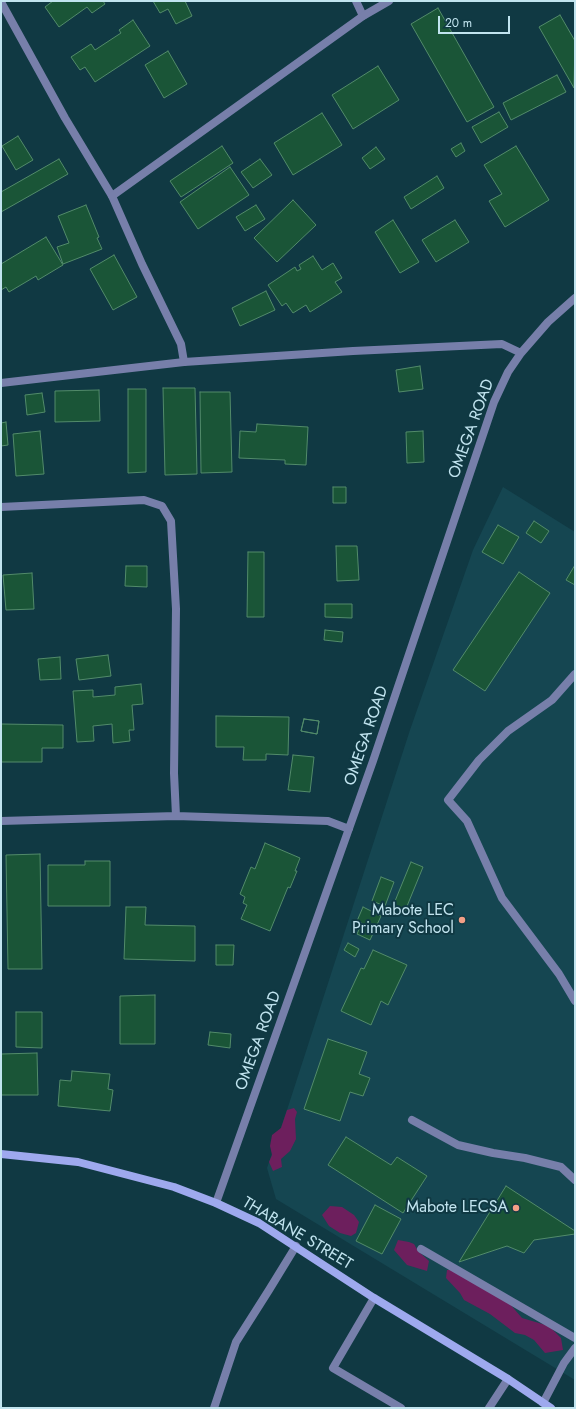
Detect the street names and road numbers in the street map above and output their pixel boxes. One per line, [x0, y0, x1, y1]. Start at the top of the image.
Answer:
street label: OMEGA ROAD [445, 377, 499, 481]
street label: OMEGA ROAD [341, 684, 393, 788]
street label: OMEGA ROAD [232, 989, 286, 1093]
street label: THABANE STREET [239, 1194, 355, 1274]

